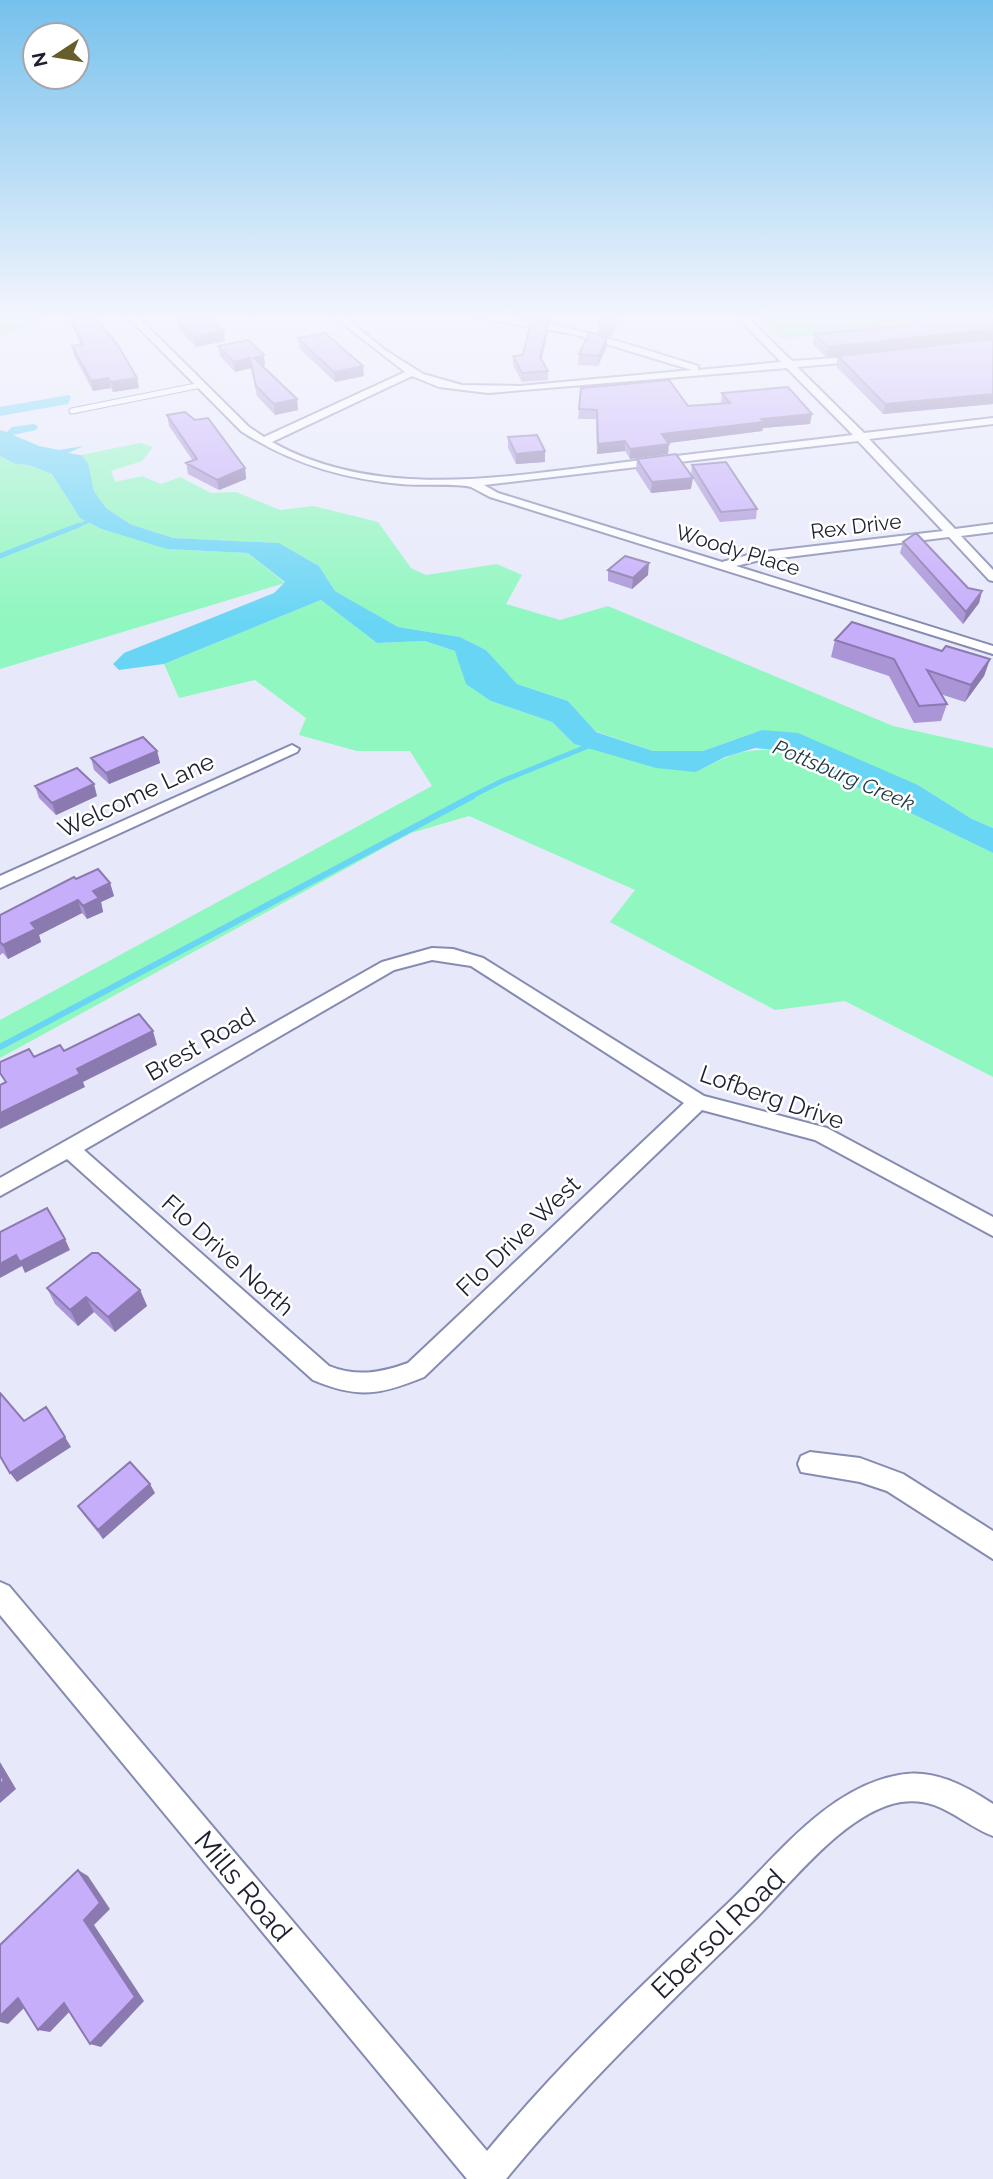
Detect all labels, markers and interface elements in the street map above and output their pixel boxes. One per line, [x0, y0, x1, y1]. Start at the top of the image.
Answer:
north arrow [21, 21, 91, 91]
text: N [27, 50, 52, 69]
street label: Rex Drive [809, 508, 903, 544]
street label: Woody Place [673, 519, 803, 581]
water label: Pottsburg Creek [770, 734, 918, 816]
street label: Welcome Lane [53, 746, 219, 844]
street label: Brest Road [140, 1001, 260, 1087]
street label: Lofberg Drive [696, 1059, 848, 1135]
street label: Flo Drive West [450, 1170, 586, 1302]
street label: Flo Drive North [156, 1188, 300, 1322]
street label: Mills Road [187, 1824, 299, 1948]
street label: Ebersol Road [645, 1862, 791, 2006]

